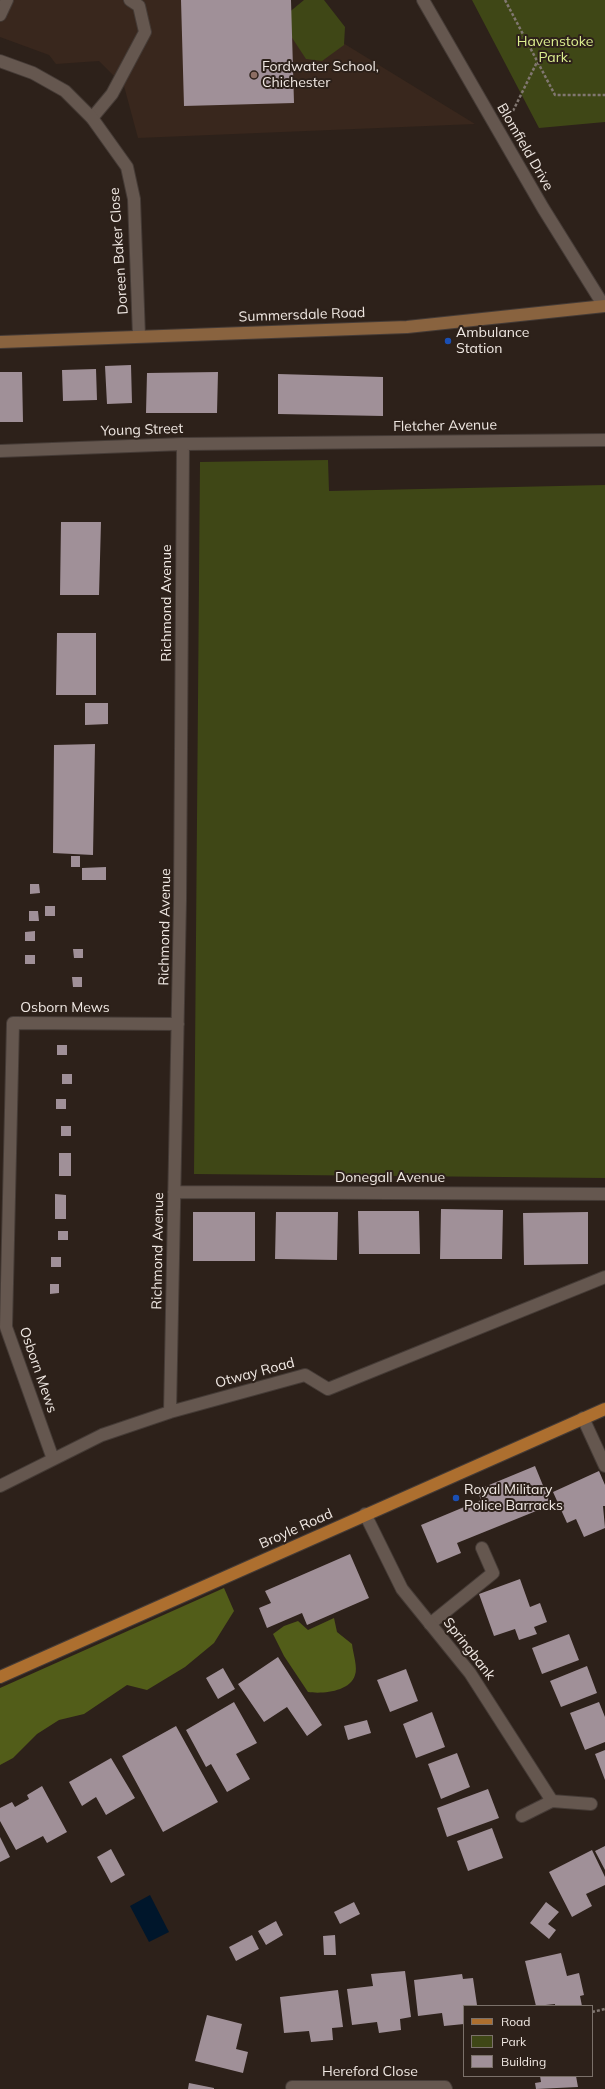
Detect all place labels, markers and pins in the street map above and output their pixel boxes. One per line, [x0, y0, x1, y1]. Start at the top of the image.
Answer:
place label: Fordwater School, Chichester [262, 59, 379, 92]
marker: Fordwater School, Chichester [249, 70, 259, 80]
place label: Ambulance Station [456, 325, 529, 358]
marker: Ambulance Station [443, 336, 453, 346]
place label: Royal Military Police Barracks [464, 1482, 563, 1514]
marker: Royal Military Police Barracks [451, 1493, 461, 1503]

